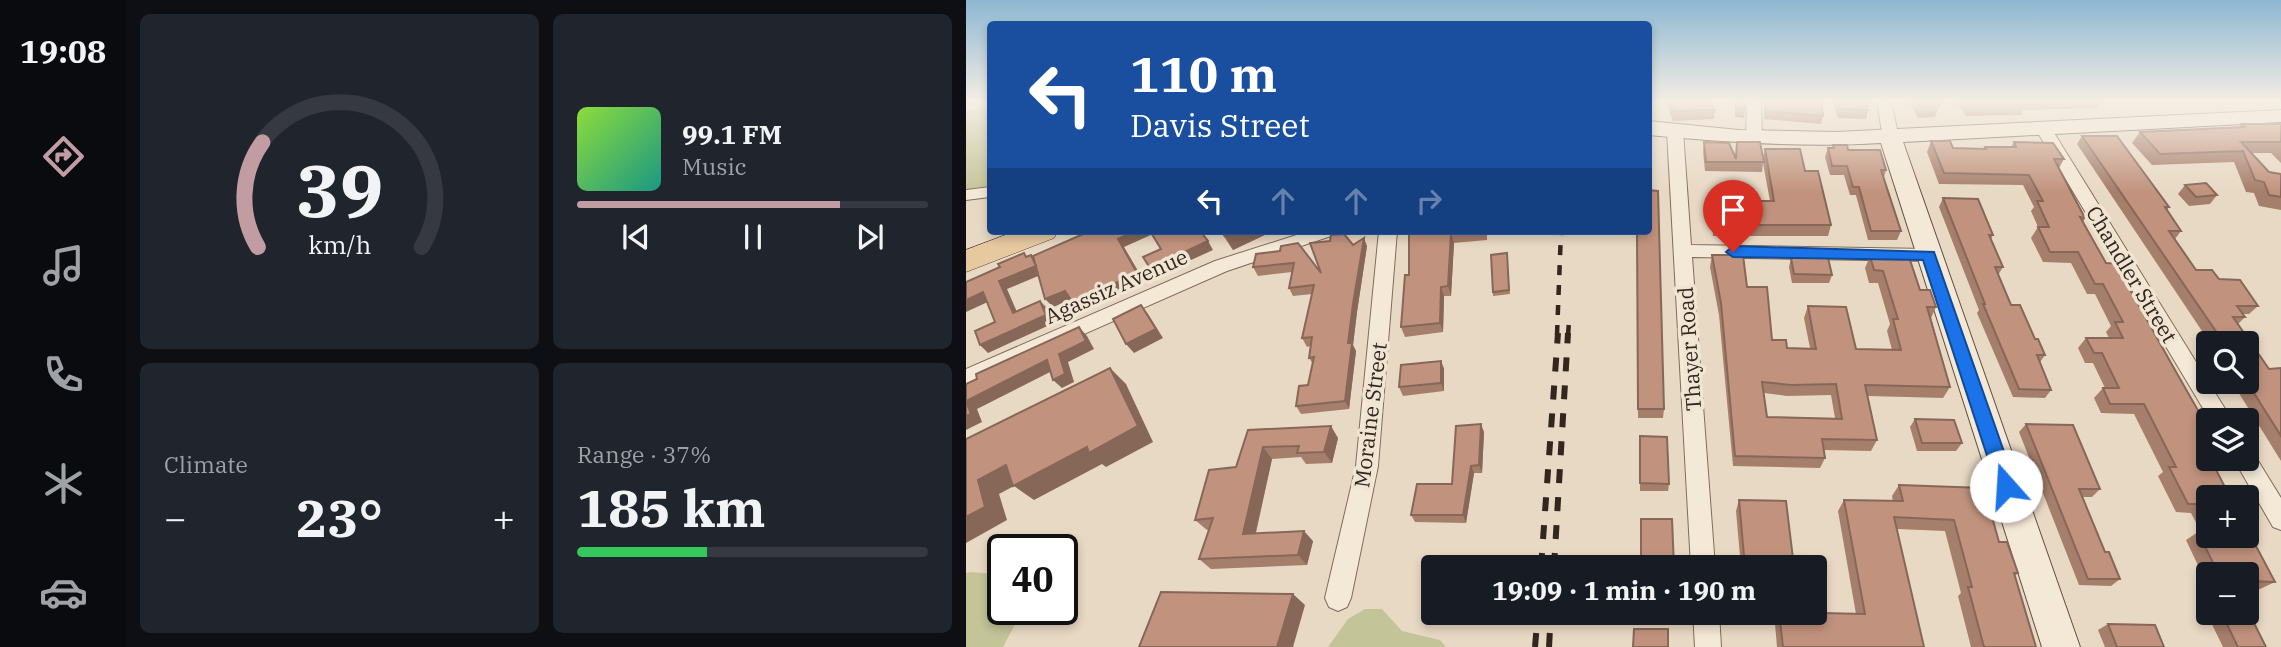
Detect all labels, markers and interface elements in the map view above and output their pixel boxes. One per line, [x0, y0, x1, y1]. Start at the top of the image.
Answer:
text: 19:08 [20, 30, 106, 72]
text: 110 m [1130, 42, 1277, 105]
icon: left [1015, 49, 1106, 140]
text: Davis Street [1130, 104, 1310, 146]
text: 99.1 FM [682, 117, 782, 151]
icon: directions [39, 132, 88, 181]
text: 39 [296, 143, 383, 238]
text: Music [682, 151, 747, 181]
pin [1703, 180, 1763, 252]
icon: left [1191, 182, 1229, 220]
icon: ahead [1264, 182, 1302, 220]
icon: ahead [1337, 182, 1375, 220]
icon: right [1410, 182, 1448, 220]
icon: arrive [1714, 191, 1752, 229]
street label: Chandler Street [2080, 200, 2184, 348]
icon: previous [617, 218, 655, 256]
icon: pause [734, 218, 772, 256]
icon: next [851, 218, 889, 256]
text: km/h [308, 228, 371, 261]
icon: music [39, 241, 88, 290]
street label: Agassiz Avenue [1040, 242, 1192, 330]
street label: Thayer Road [1671, 286, 1707, 412]
map controls [2196, 331, 2259, 625]
button: search [2196, 331, 2259, 394]
street label: Moraine Street [1347, 341, 1393, 489]
icon: phone [39, 350, 88, 399]
button: layers [2196, 408, 2259, 471]
text: Range · 37% [577, 439, 711, 469]
text: Climate [164, 449, 248, 479]
position arrow [1969, 449, 2043, 523]
icon: climate [39, 459, 88, 508]
text: 185 km [577, 474, 766, 541]
text: 23° [296, 484, 383, 551]
button: + [2196, 485, 2259, 548]
text: − [164, 493, 187, 542]
text: + [492, 493, 515, 542]
speed limit sign: 40 [987, 534, 1078, 625]
button: − [2196, 562, 2259, 625]
icon: car [39, 568, 88, 617]
text: 19:09 · 1 min · 190 m [1492, 573, 1756, 607]

